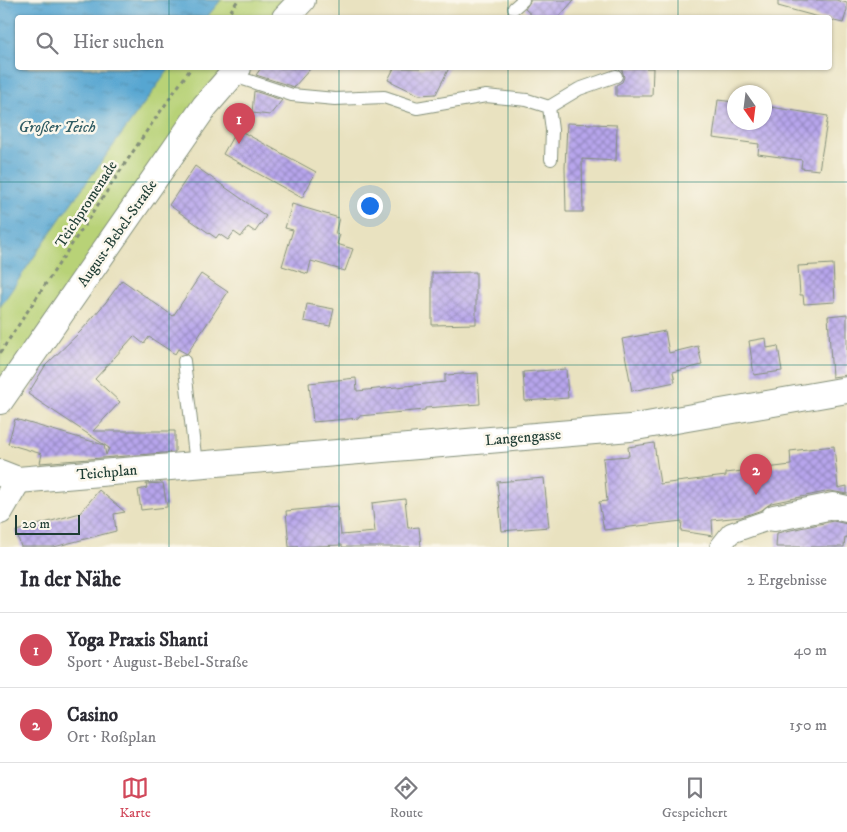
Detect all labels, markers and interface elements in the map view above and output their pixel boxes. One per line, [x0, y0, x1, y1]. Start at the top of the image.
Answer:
search box [15, 15, 832, 70]
icon: search [33, 29, 61, 57]
text: Hier suchen [73, 31, 164, 54]
north arrow [727, 85, 772, 130]
pin: 1 [223, 103, 255, 144]
water label: Großer Teich [18, 117, 96, 137]
street label: Teichpromenade [51, 157, 122, 251]
street label: August-Bebel-Straße [73, 176, 162, 291]
your location [357, 193, 383, 219]
street label: Langengasse [484, 425, 562, 450]
pin: 2 [740, 454, 772, 495]
street label: Teichplan [76, 460, 138, 485]
scale bar [15, 512, 80, 535]
text: 20 m [22, 515, 50, 533]
text: In der Nähe [20, 567, 121, 593]
text: 2 Ergebnisse [747, 570, 827, 590]
text: Yoga Praxis Shanti [67, 629, 208, 652]
text: 1 [33, 640, 39, 660]
text: 40 m [794, 640, 827, 660]
text: Sport · August-Bebel-Straße [67, 652, 248, 672]
text: Casino [67, 704, 118, 727]
text: 2 [32, 715, 40, 735]
text: 150 m [789, 715, 827, 735]
text: Ort · Roßplan [67, 727, 156, 747]
tab: Karte [120, 774, 151, 822]
tab: Route [390, 774, 423, 822]
tab: Gespeichert [662, 774, 727, 822]

